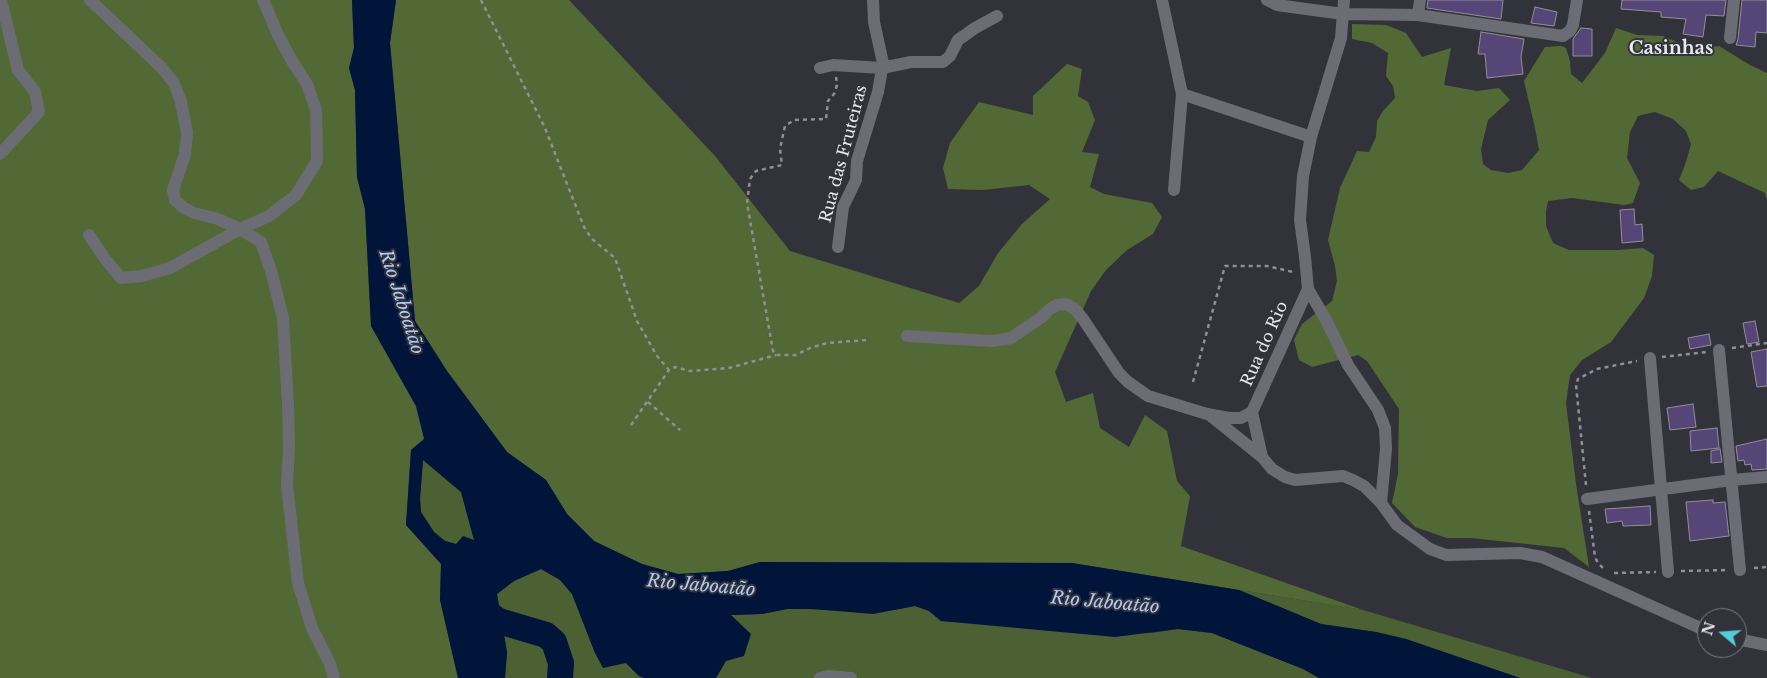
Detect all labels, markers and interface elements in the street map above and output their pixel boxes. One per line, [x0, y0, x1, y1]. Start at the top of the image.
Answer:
district label: Casinhas [1629, 38, 1713, 60]
street label: Rua das Fruteiras [816, 83, 872, 225]
water label: Rio Jaboatão [374, 247, 428, 357]
street label: Rua do Rio [1238, 298, 1292, 390]
water label: Rio Jaboatão [646, 570, 756, 602]
water label: Rio Jaboatão [1050, 587, 1160, 619]
north arrow [1697, 608, 1747, 658]
text: N [1698, 620, 1719, 638]

